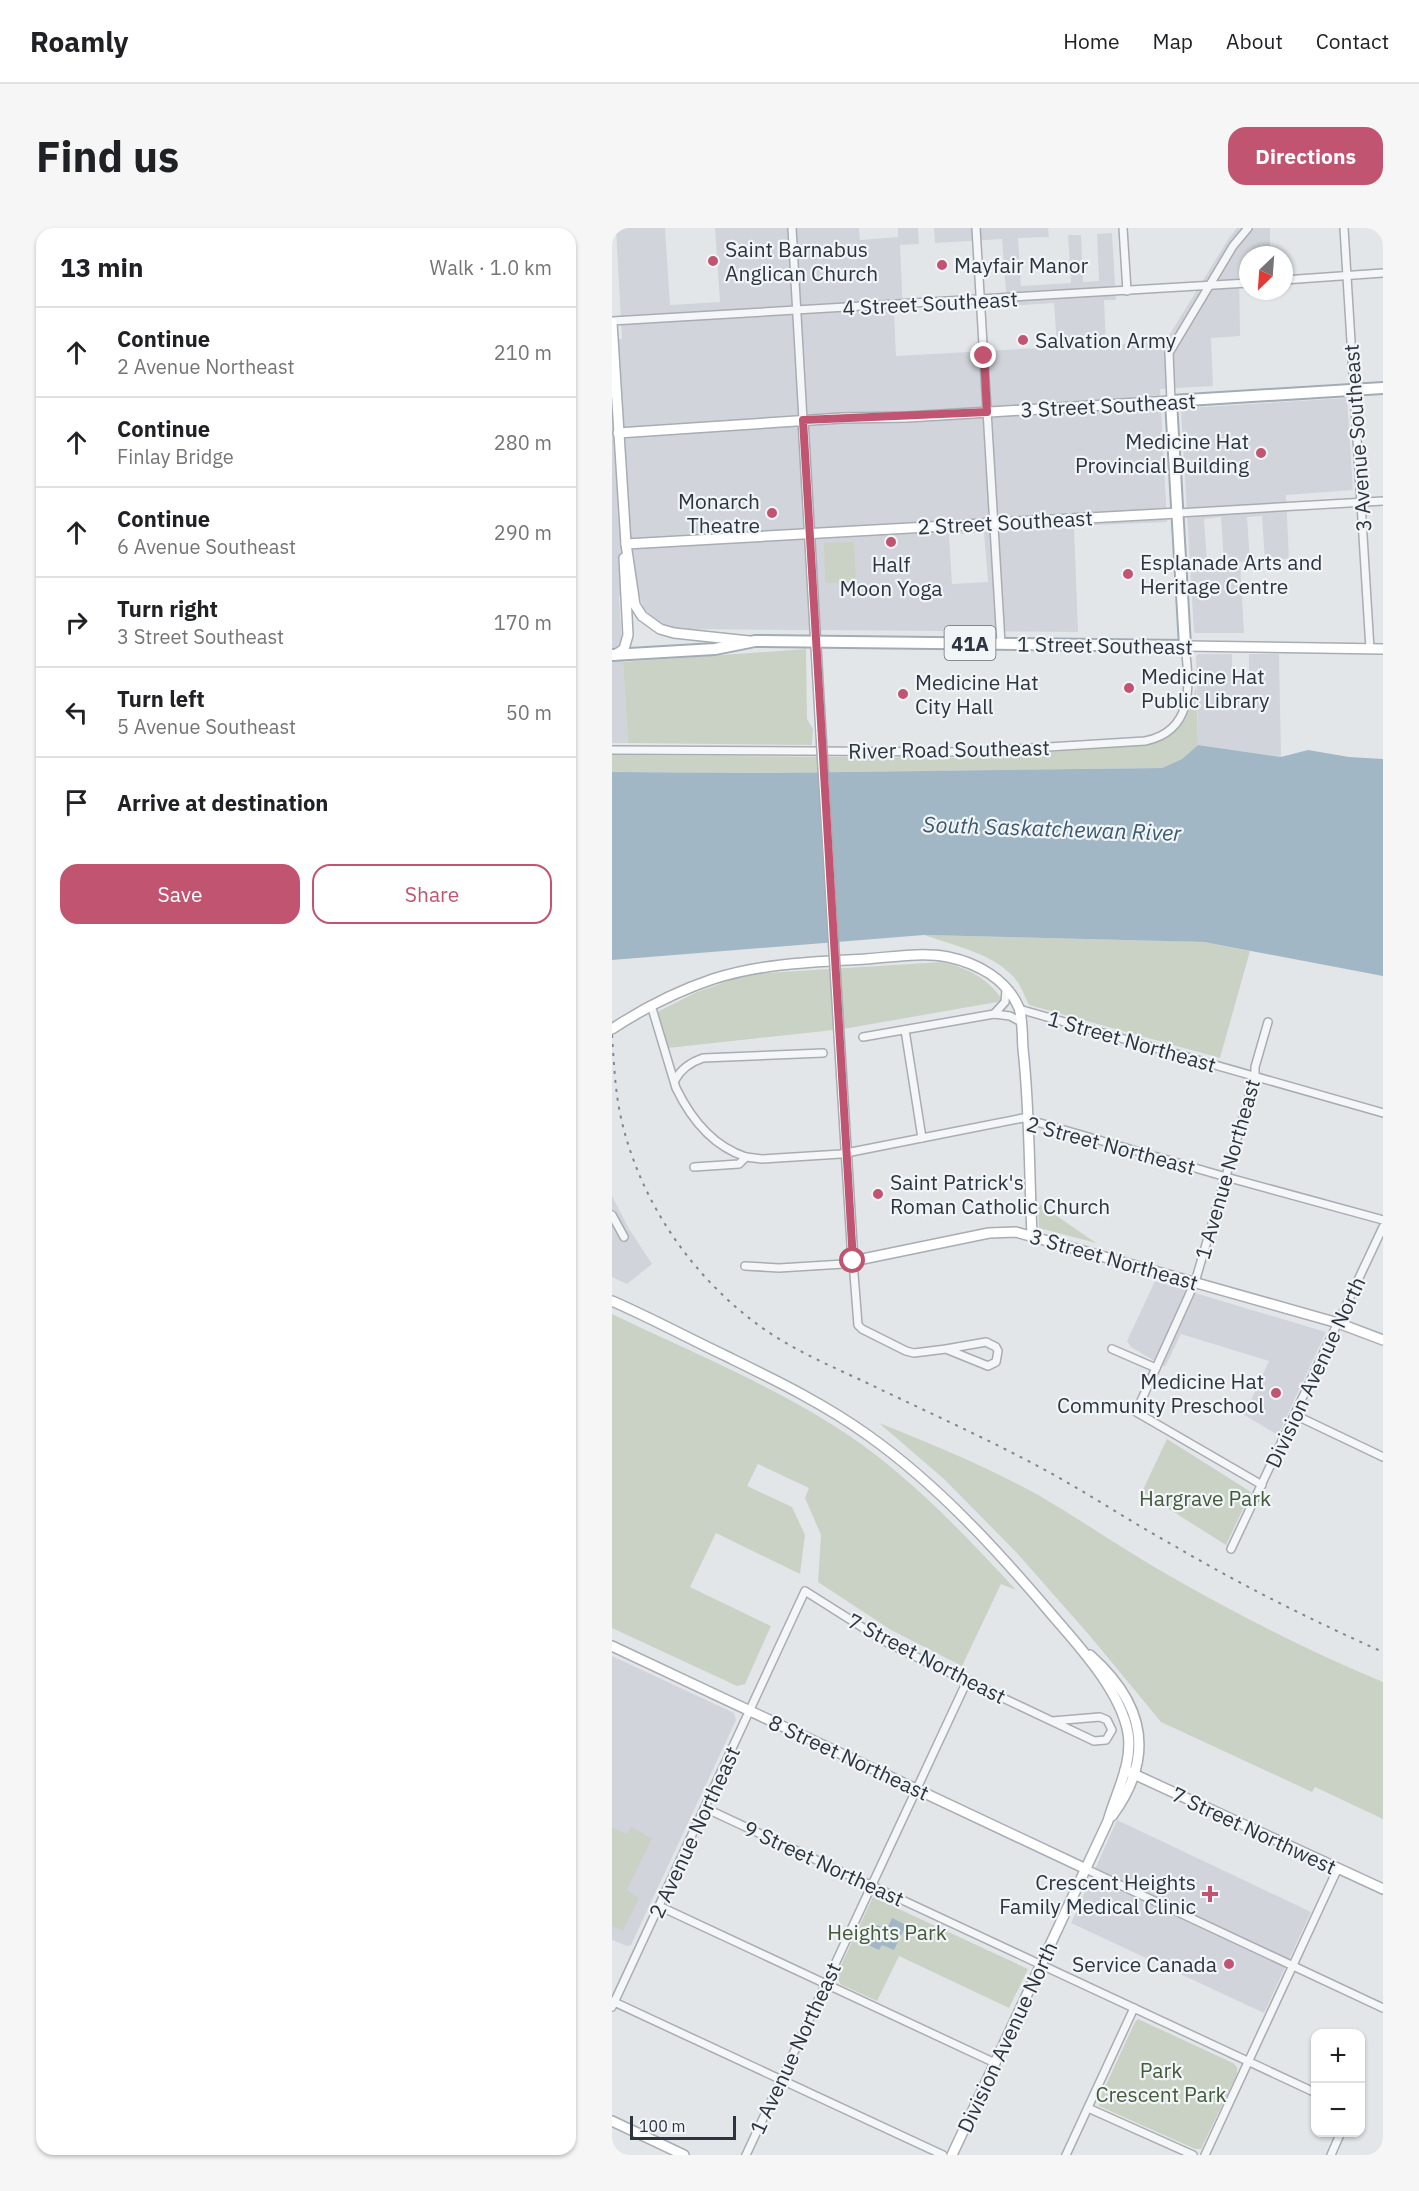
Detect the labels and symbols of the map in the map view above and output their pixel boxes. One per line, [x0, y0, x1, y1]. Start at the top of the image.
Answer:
place label: Saint Barnabus Anglican Church [725, 235, 878, 287]
north arrow [1239, 246, 1293, 300]
place label: Mayfair Manor [954, 251, 1089, 279]
marker: Saint Barnabus Anglican Church [706, 254, 720, 268]
marker: Mayfair Manor [935, 258, 949, 272]
street label: 4 Street Southeast [842, 284, 1018, 322]
place label: Salvation Army [1035, 326, 1177, 354]
marker: Salvation Army [1016, 333, 1030, 347]
route end [970, 342, 996, 368]
street label: 3 Avenue Southeast [1336, 343, 1378, 533]
street label: 3 Street Southeast [1020, 386, 1196, 424]
place label: Medicine Hat Provincial Building [1075, 427, 1249, 479]
marker: Medicine Hat Provincial Building [1254, 446, 1268, 460]
place label: Monarch Theatre [678, 487, 760, 539]
street label: 2 Street Southeast [917, 503, 1093, 541]
marker: Monarch Theatre [765, 506, 779, 520]
marker: Half Moon Yoga [884, 535, 898, 549]
place label: Esplanade Arts and Heritage Centre [1140, 548, 1323, 600]
place label: Half Moon Yoga [840, 550, 942, 602]
marker: Esplanade Arts and Heritage Centre [1121, 567, 1135, 581]
road number: 41A [944, 626, 996, 660]
street label: 1 Street Southeast [1017, 629, 1193, 661]
place label: Medicine Hat Public Library [1141, 662, 1270, 714]
place label: Medicine Hat City Hall [915, 668, 1039, 720]
marker: Medicine Hat Public Library [1122, 681, 1136, 695]
marker: Medicine Hat City Hall [896, 687, 910, 701]
street label: River Road Southeast [848, 733, 1050, 765]
water label: South Saskatchewan River [922, 809, 1183, 847]
street label: 1 Street Northeast [1045, 1004, 1219, 1078]
street label: 1 Avenue Northeast [1188, 1075, 1266, 1263]
street label: 2 Street Northeast [1023, 1109, 1199, 1181]
place label: Saint Patrick's Roman Catholic Church [890, 1168, 1110, 1220]
marker: Saint Patrick's Roman Catholic Church [871, 1187, 885, 1201]
street label: 3 Street Northeast [1027, 1222, 1201, 1296]
route start [839, 1247, 865, 1273]
street label: Division Avenue North [1258, 1272, 1372, 1472]
place label: Medicine Hat Community Preschool [1057, 1367, 1264, 1419]
marker: Medicine Hat Community Preschool [1269, 1386, 1283, 1400]
park label: Hargrave Park [1139, 1484, 1271, 1512]
street label: 7 Street Northeast [843, 1606, 1011, 1710]
street label: 8 Street Northeast [764, 1708, 934, 1806]
street label: 2 Avenue Northeast [642, 1742, 746, 1922]
street label: 7 Street Northwest [1167, 1780, 1341, 1880]
street label: 9 Street Northeast [739, 1814, 909, 1912]
place label: Crescent Heights Family Medical Clinic [999, 1868, 1196, 1920]
marker: Crescent Heights Family Medical Clinic [1201, 1885, 1219, 1903]
park label: Heights Park [827, 1918, 947, 1946]
street label: Division Avenue North [950, 1937, 1064, 2137]
place label: Service Canada [1072, 1950, 1217, 1978]
marker: Service Canada [1222, 1957, 1236, 1971]
street label: 1 Avenue Northeast [743, 1958, 847, 2138]
park label: Park Crescent Park [1095, 2056, 1227, 2108]
scale bar [630, 2113, 736, 2140]

